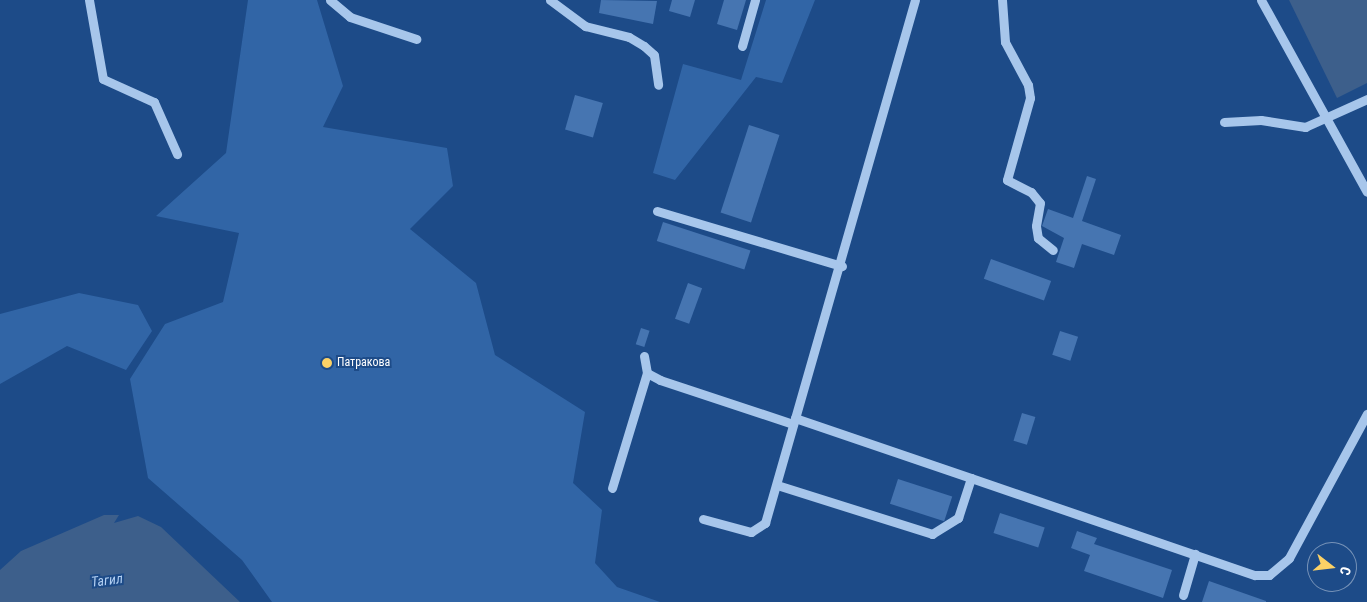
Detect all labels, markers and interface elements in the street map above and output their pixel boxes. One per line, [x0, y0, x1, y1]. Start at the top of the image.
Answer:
place label: Патракова [337, 356, 390, 370]
marker: Патракова [321, 357, 333, 369]
north arrow [1307, 542, 1357, 592]
text: С [1337, 565, 1354, 577]
water label: Тагил [90, 570, 124, 590]

